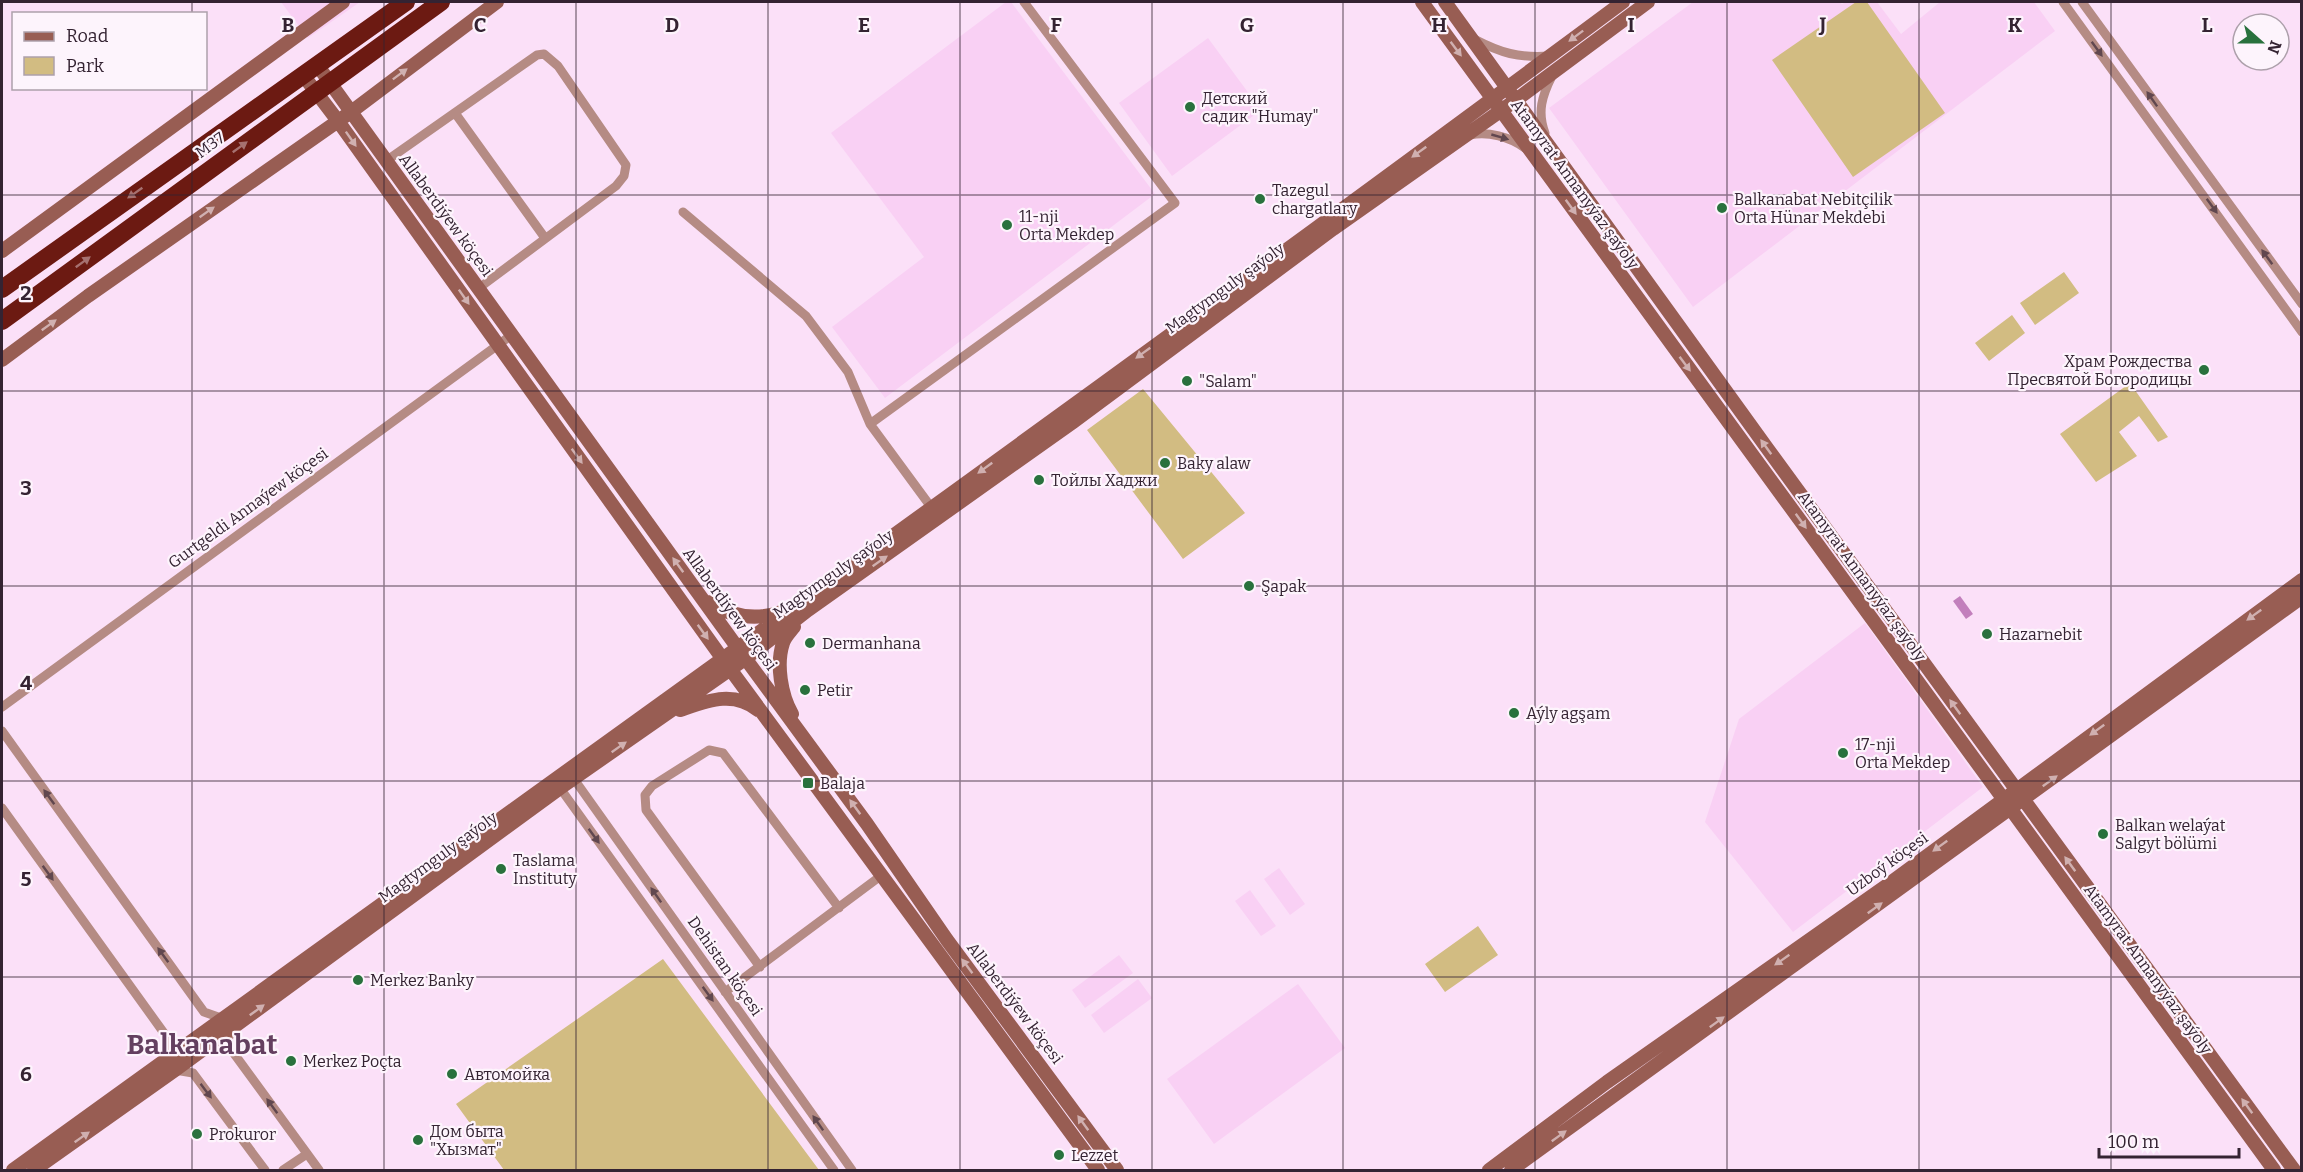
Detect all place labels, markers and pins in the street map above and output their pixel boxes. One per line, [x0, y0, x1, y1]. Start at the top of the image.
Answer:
place label: Детский садик "Humay" [1202, 89, 1319, 126]
marker: Детский садик "Humay" [1183, 100, 1197, 114]
place label: Tazegul chargatlary [1272, 181, 1358, 218]
place label: Balkanabat Nebitçilik Orta Hünar Mekdebi [1734, 190, 1893, 227]
marker: Tazegul chargatlary [1253, 192, 1267, 206]
marker: Balkanabat Nebitçilik Orta Hünar Mekdebi [1715, 201, 1729, 215]
place label: 11-nji Orta Mekdep [1019, 207, 1114, 244]
marker: 11-nji Orta Mekdep [1000, 218, 1014, 232]
place label: Храм Рождества Пресвятой Богородицы [2007, 352, 2192, 389]
marker: Храм Рождества Пресвятой Богородицы [2197, 363, 2211, 377]
place label: "Salam" [1199, 372, 1257, 391]
marker: "Salam" [1180, 374, 1194, 388]
place label: Baky alaw [1177, 454, 1251, 473]
marker: Baky alaw [1158, 456, 1172, 470]
place label: Тойлы Хаджи [1051, 471, 1158, 490]
marker: Тойлы Хаджи [1032, 473, 1046, 487]
place label: Şapak [1261, 577, 1306, 596]
marker: Şapak [1242, 579, 1256, 593]
place label: Hazarnebit [1999, 625, 2082, 644]
marker: Hazarnebit [1980, 627, 1994, 641]
place label: Dermanhana [822, 634, 921, 653]
marker: Dermanhana [803, 636, 817, 650]
place label: Petir [817, 681, 853, 700]
marker: Petir [798, 683, 812, 697]
place label: Aýly agşam [1526, 704, 1610, 723]
marker: Aýly agşam [1507, 706, 1521, 720]
place label: 17-nji Orta Mekdep [1855, 735, 1950, 772]
marker: 17-nji Orta Mekdep [1836, 746, 1850, 760]
place label: Balaja [820, 774, 865, 793]
marker: Balaja [801, 776, 815, 790]
place label: Balkan welaýat Salgyt bölümi [2115, 816, 2226, 853]
marker: Balkan welaýat Salgyt bölümi [2096, 827, 2110, 841]
place label: Taslama Instituty [513, 851, 577, 888]
marker: Taslama Instituty [494, 862, 508, 876]
place label: Merkez Banky [370, 971, 474, 990]
marker: Merkez Banky [351, 973, 365, 987]
place label: Merkez Poçta [303, 1052, 402, 1071]
marker: Merkez Poçta [284, 1054, 298, 1068]
place label: Автомойка [464, 1065, 550, 1084]
marker: Автомойка [445, 1067, 459, 1081]
place label: Дом быта "Хызмат" [430, 1122, 504, 1159]
place label: Prokuror [209, 1125, 276, 1144]
marker: Prokuror [190, 1127, 204, 1141]
marker: Дом быта "Хызмат" [411, 1133, 425, 1147]
place label: Lezzet [1071, 1146, 1119, 1165]
marker: Lezzet [1052, 1148, 1066, 1162]

